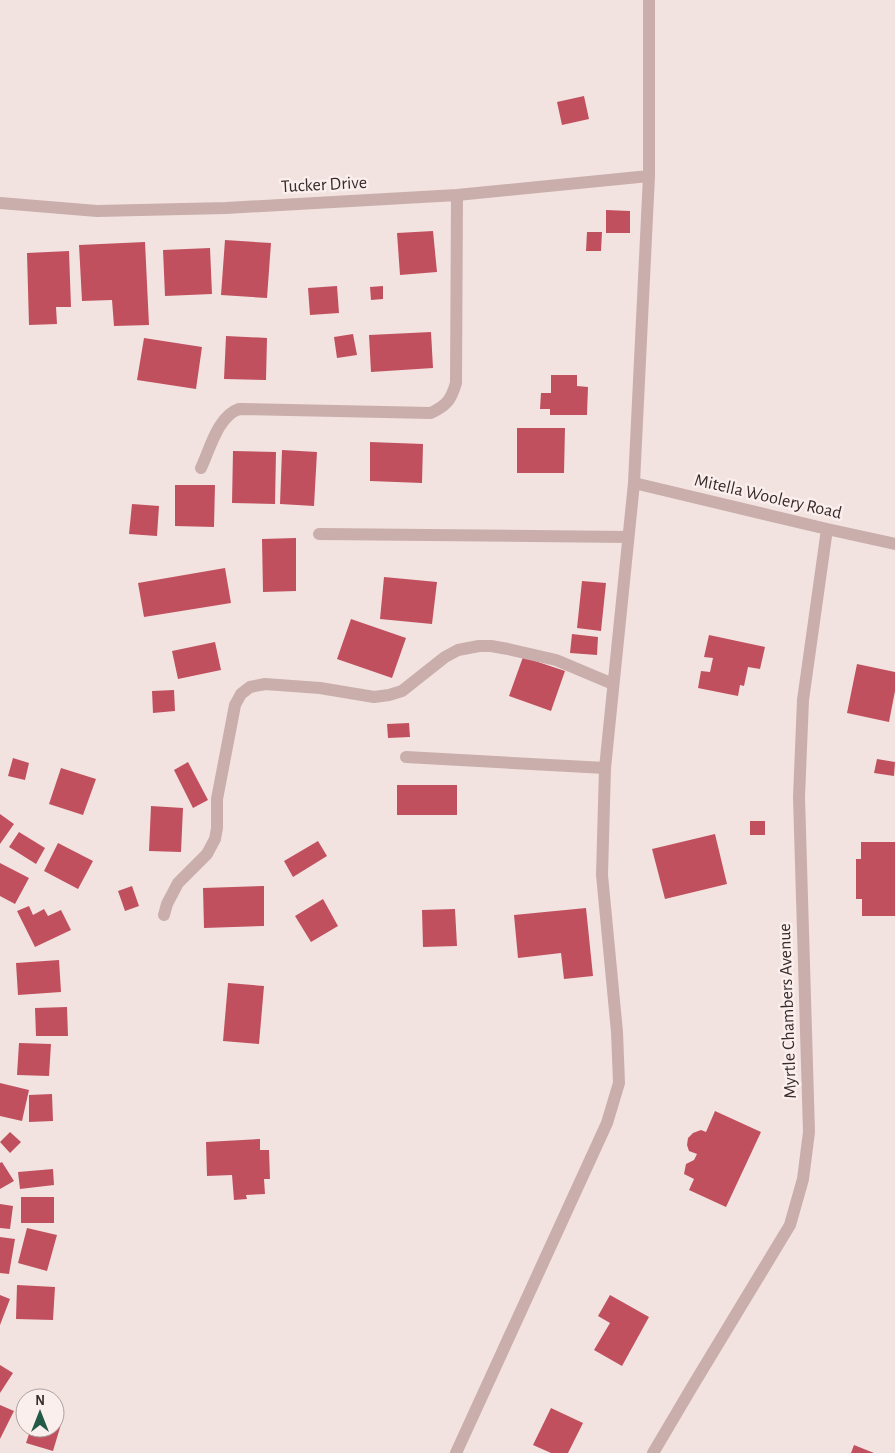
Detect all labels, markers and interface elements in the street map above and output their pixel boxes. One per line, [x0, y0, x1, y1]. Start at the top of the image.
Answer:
street label: Tucker Drive [281, 174, 367, 196]
street label: Mitella Woolery Road [693, 471, 843, 523]
street label: Myrtle Chambers Avenue [776, 923, 800, 1099]
north arrow [15, 1388, 65, 1438]
text: N [35, 1394, 45, 1408]

